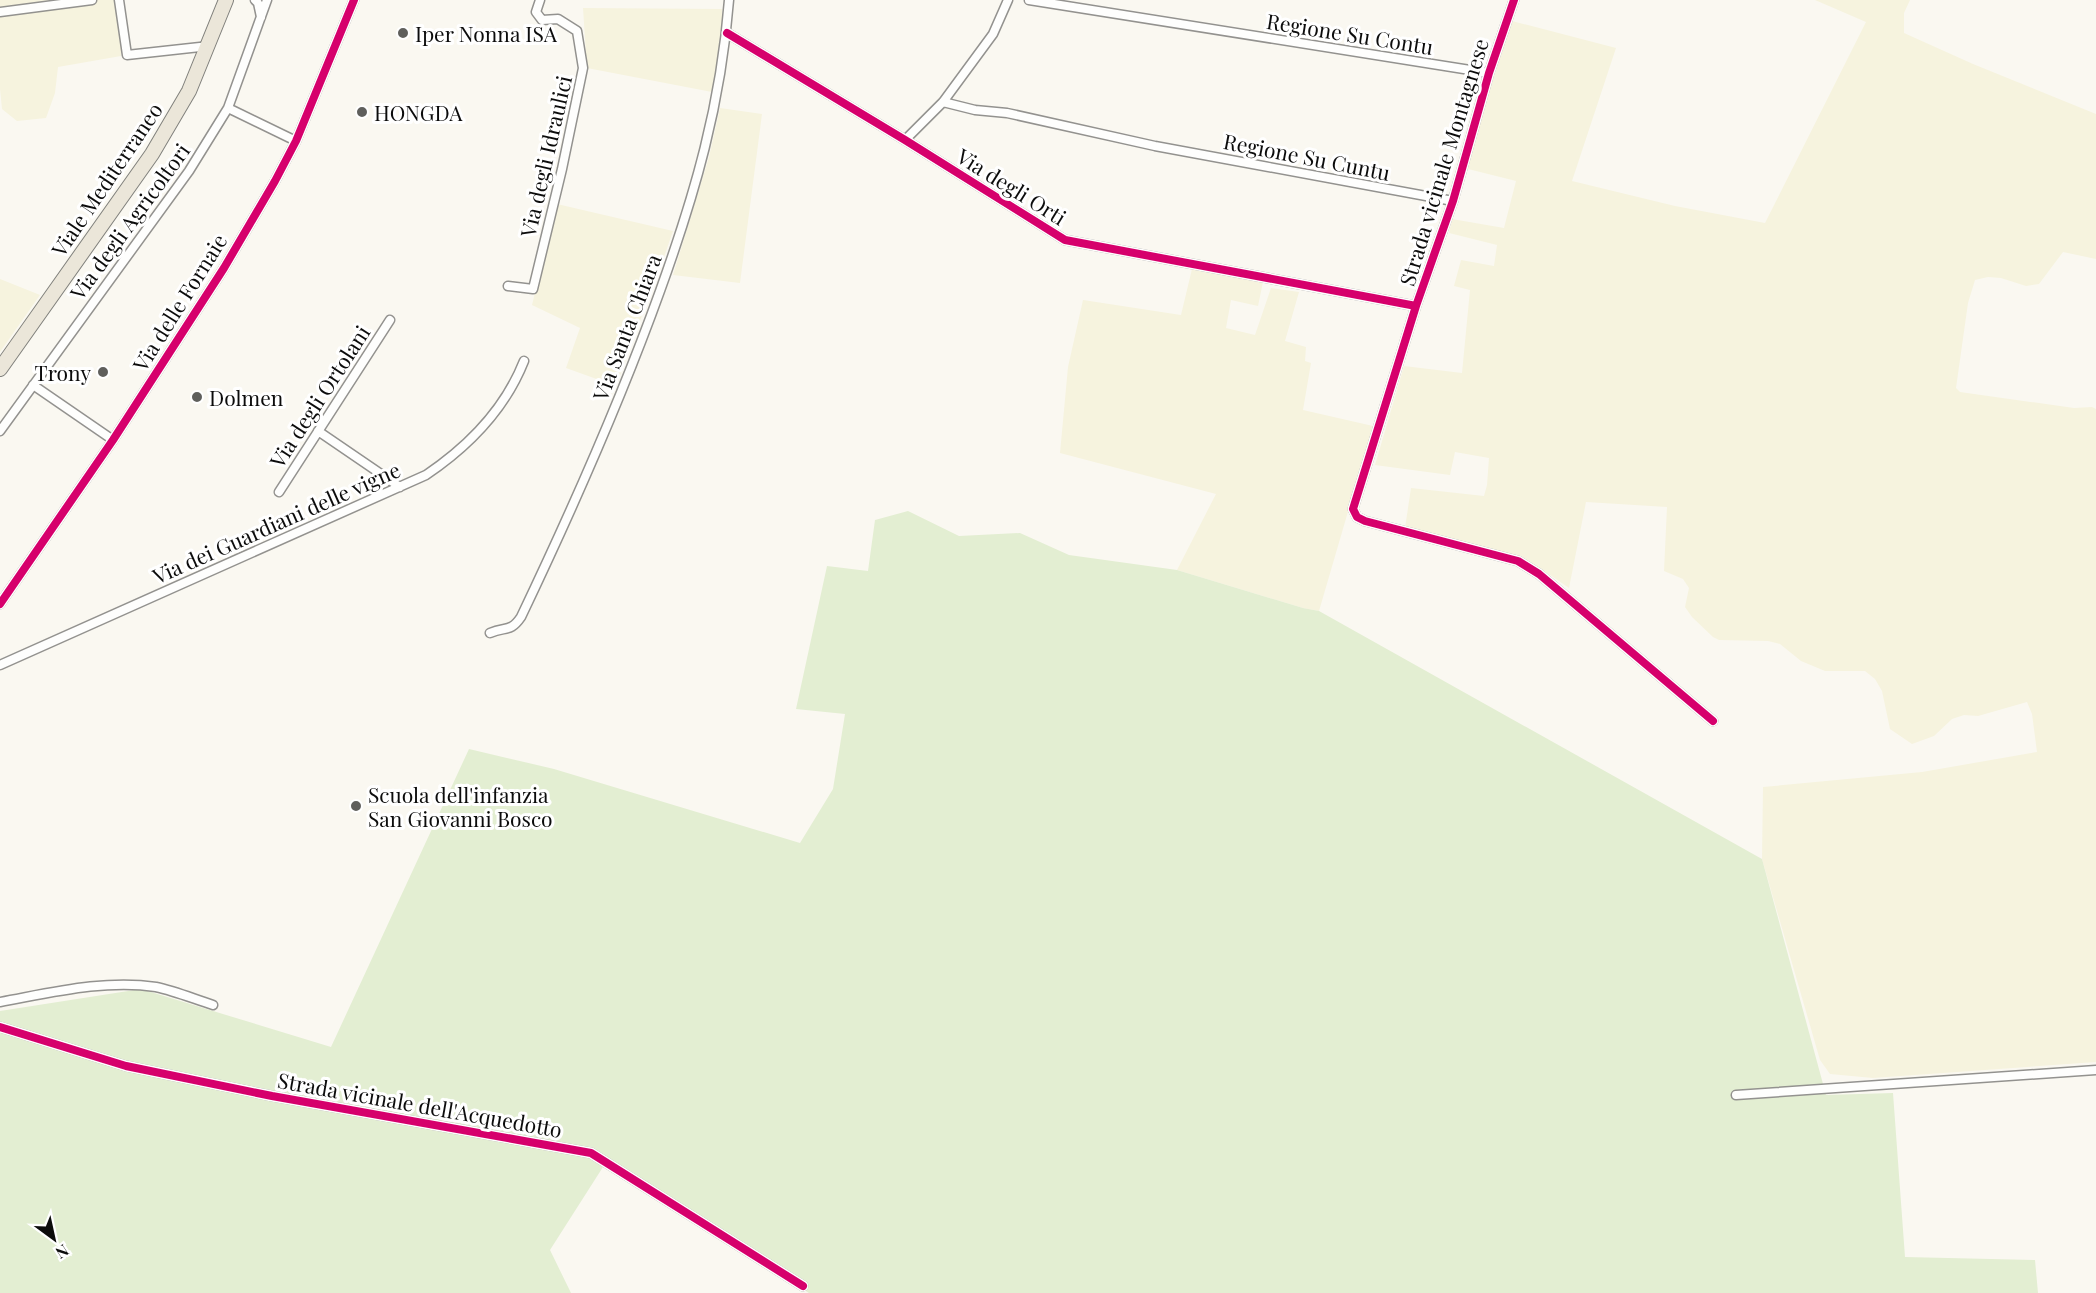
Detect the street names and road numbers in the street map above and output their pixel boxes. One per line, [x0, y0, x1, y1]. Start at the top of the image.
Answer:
street label: Regione Su Contu [1265, 6, 1435, 60]
street label: Strada vicinale Montagnese [1392, 35, 1494, 289]
street label: Via degli Idraulici [513, 72, 577, 241]
street label: Viale Mediterraneo [44, 97, 168, 262]
street label: Regione Su Cuntu [1221, 126, 1393, 186]
street label: Via degli Agricoltori [62, 137, 195, 306]
street label: Via degli Orti [951, 141, 1072, 231]
street label: Via delle Fornaie [125, 228, 232, 377]
street label: Via Santa Chiara [585, 249, 667, 405]
street label: Via degli Ortolani [262, 319, 375, 473]
street label: Via dei Guardiani delle vigne [147, 455, 404, 590]
street label: Strada vicinale dell'Acquedotto [276, 1065, 564, 1143]

